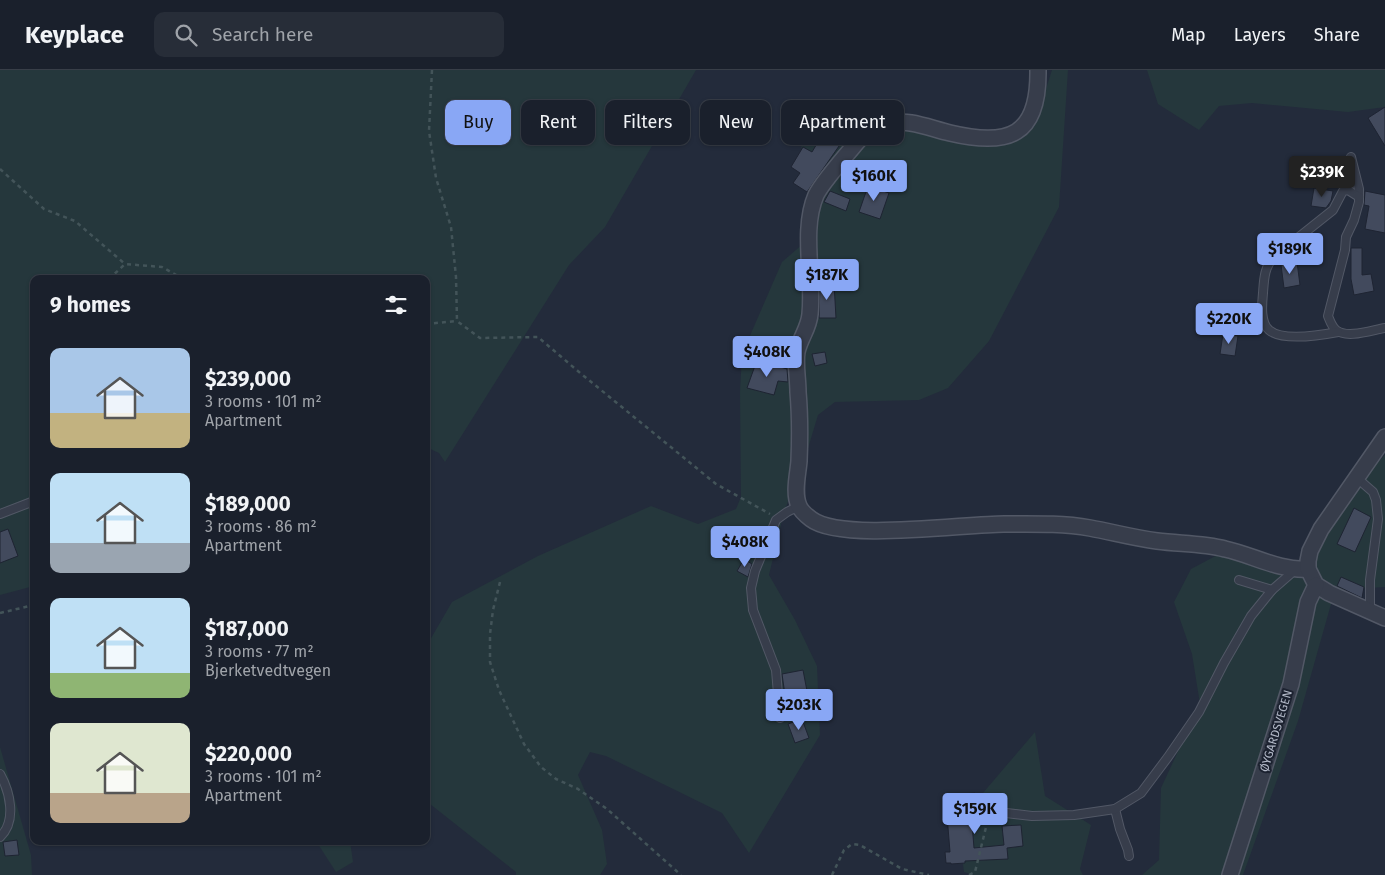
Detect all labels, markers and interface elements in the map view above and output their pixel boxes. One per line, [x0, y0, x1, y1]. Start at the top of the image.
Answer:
search box [154, 12, 504, 57]
text: Keyplace [25, 21, 124, 49]
icon: search [172, 21, 200, 49]
text: Search here [212, 23, 313, 46]
text: Map [1171, 24, 1206, 46]
text: Layers [1234, 24, 1286, 46]
text: Share [1314, 24, 1360, 46]
chip: Buy [445, 100, 511, 145]
chip: Rent [521, 100, 595, 145]
chip: Filters [605, 100, 690, 145]
chip: New [700, 100, 771, 145]
chip: Apartment [781, 100, 904, 145]
pin: $239K [1287, 156, 1357, 198]
pin: $160K [839, 160, 909, 202]
text: $239K [1300, 162, 1344, 181]
text: $160K [852, 166, 896, 185]
pin: $189K [1255, 232, 1325, 275]
text: $189K [1268, 239, 1312, 258]
pin: $187K [792, 258, 862, 301]
text: $187K [806, 265, 848, 284]
icon: filters [382, 291, 410, 319]
text: 9 homes [50, 292, 131, 318]
pin: $220K [1194, 302, 1264, 345]
text: $220K [1207, 309, 1251, 328]
pin: $408K [732, 336, 802, 378]
text: $408K [744, 342, 790, 361]
text: $239,000 [205, 366, 291, 392]
icon: home [90, 368, 150, 428]
text: 3 rooms · 101 m² [205, 392, 322, 411]
text: Apartment [205, 411, 282, 430]
text: $189,000 [205, 491, 291, 517]
icon: home [90, 493, 150, 553]
text: 3 rooms · 86 m² [205, 517, 317, 536]
pin: $408K [710, 526, 780, 568]
text: $408K [722, 532, 768, 551]
text: Apartment [205, 536, 282, 555]
text: $187,000 [205, 616, 289, 642]
icon: home [90, 618, 150, 678]
text: 3 rooms · 77 m² [205, 642, 314, 661]
text: Bjerketvedtvegen [205, 661, 331, 680]
pin: $203K [764, 688, 834, 731]
street label: ØYGARDSVEGEN [1257, 688, 1295, 774]
text: $203K [777, 695, 821, 714]
text: $220,000 [205, 741, 292, 767]
icon: home [90, 743, 150, 803]
text: 3 rooms · 101 m² [205, 767, 322, 786]
text: Apartment [205, 786, 282, 805]
pin: $159K [940, 792, 1010, 835]
text: $159K [953, 799, 997, 818]

